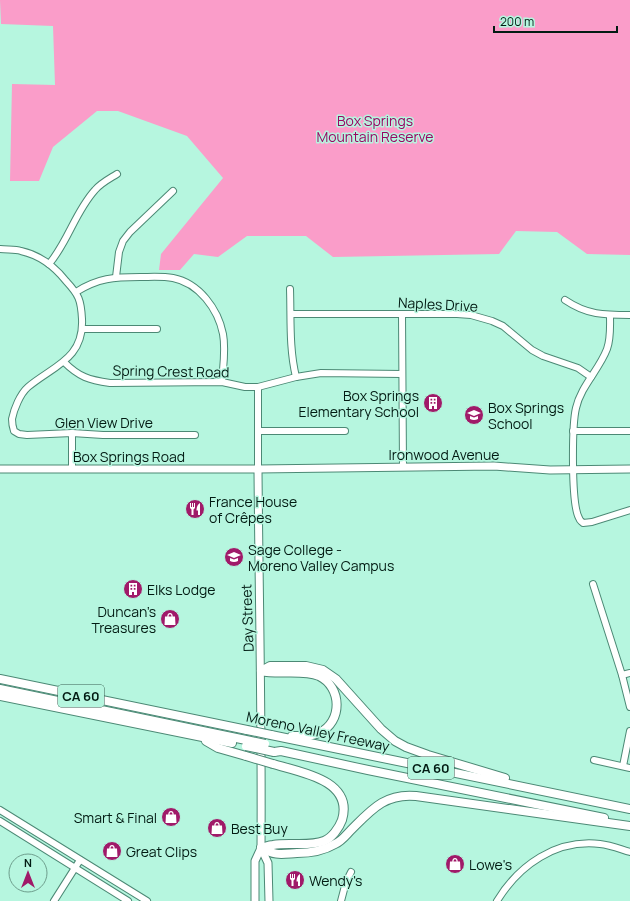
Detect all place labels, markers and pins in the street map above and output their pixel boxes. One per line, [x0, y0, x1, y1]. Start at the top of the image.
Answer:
place label: Box Springs Elementary School [299, 386, 419, 421]
building icon: Box Springs Elementary School [422, 392, 444, 414]
place label: Box Springs School [488, 398, 564, 433]
school or university icon: Box Springs School [463, 404, 485, 426]
place label: France House of Crêpes [209, 492, 297, 527]
restaurant icon: France House of Crêpes [184, 498, 206, 520]
place label: Sage College - Moreno Valley Campus [248, 540, 394, 575]
school or university icon: Sage College - Moreno Valley Campus [223, 546, 245, 568]
building icon: Elks Lodge [122, 578, 144, 600]
place label: Elks Lodge [147, 580, 215, 599]
place label: Duncan’s Treasures [92, 602, 156, 637]
shop icon: Duncan’s Treasures [159, 608, 181, 630]
shop icon: Smart & Final [160, 806, 182, 828]
place label: Smart & Final [74, 808, 157, 827]
shop icon: Best Buy [206, 817, 228, 839]
place label: Best Buy [231, 819, 288, 838]
shop icon: Great Clips [101, 840, 123, 862]
place label: Great Clips [126, 842, 197, 861]
shop icon: Lowe's [444, 853, 466, 875]
place label: Lowe's [469, 855, 512, 874]
restaurant icon: Wendy's [284, 869, 306, 891]
place label: Wendy's [309, 871, 362, 890]

